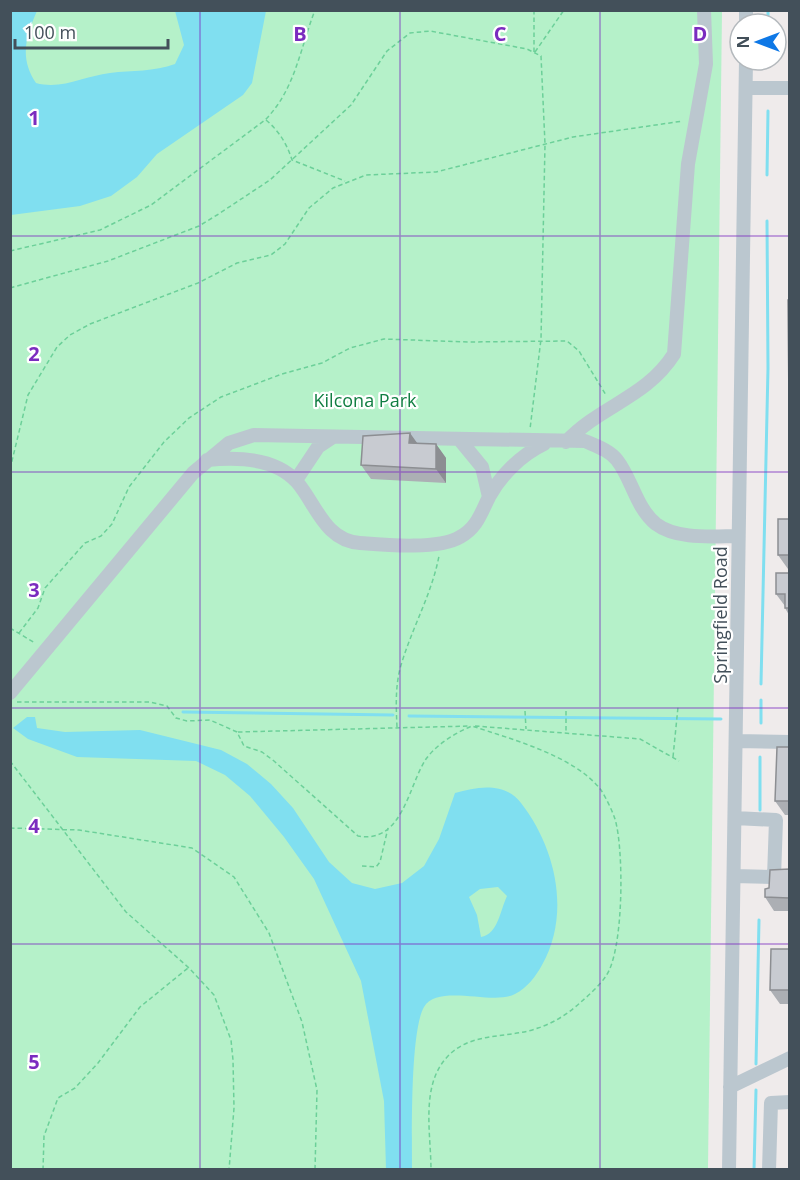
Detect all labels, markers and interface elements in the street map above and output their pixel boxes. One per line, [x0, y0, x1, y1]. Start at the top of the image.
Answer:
scale bar [15, 12, 168, 50]
north arrow [728, 12, 788, 72]
text: 100 m [24, 20, 76, 44]
text: B [293, 20, 307, 47]
text: C [494, 20, 507, 47]
text: D [693, 20, 707, 47]
text: N [732, 35, 754, 49]
text: 1 [28, 104, 40, 131]
text: 2 [28, 340, 40, 367]
park label: Kilcona Park [314, 388, 417, 412]
street label: Springfield Road [708, 546, 732, 684]
text: 3 [28, 576, 40, 603]
text: 4 [28, 812, 40, 839]
text: 5 [28, 1048, 40, 1075]

